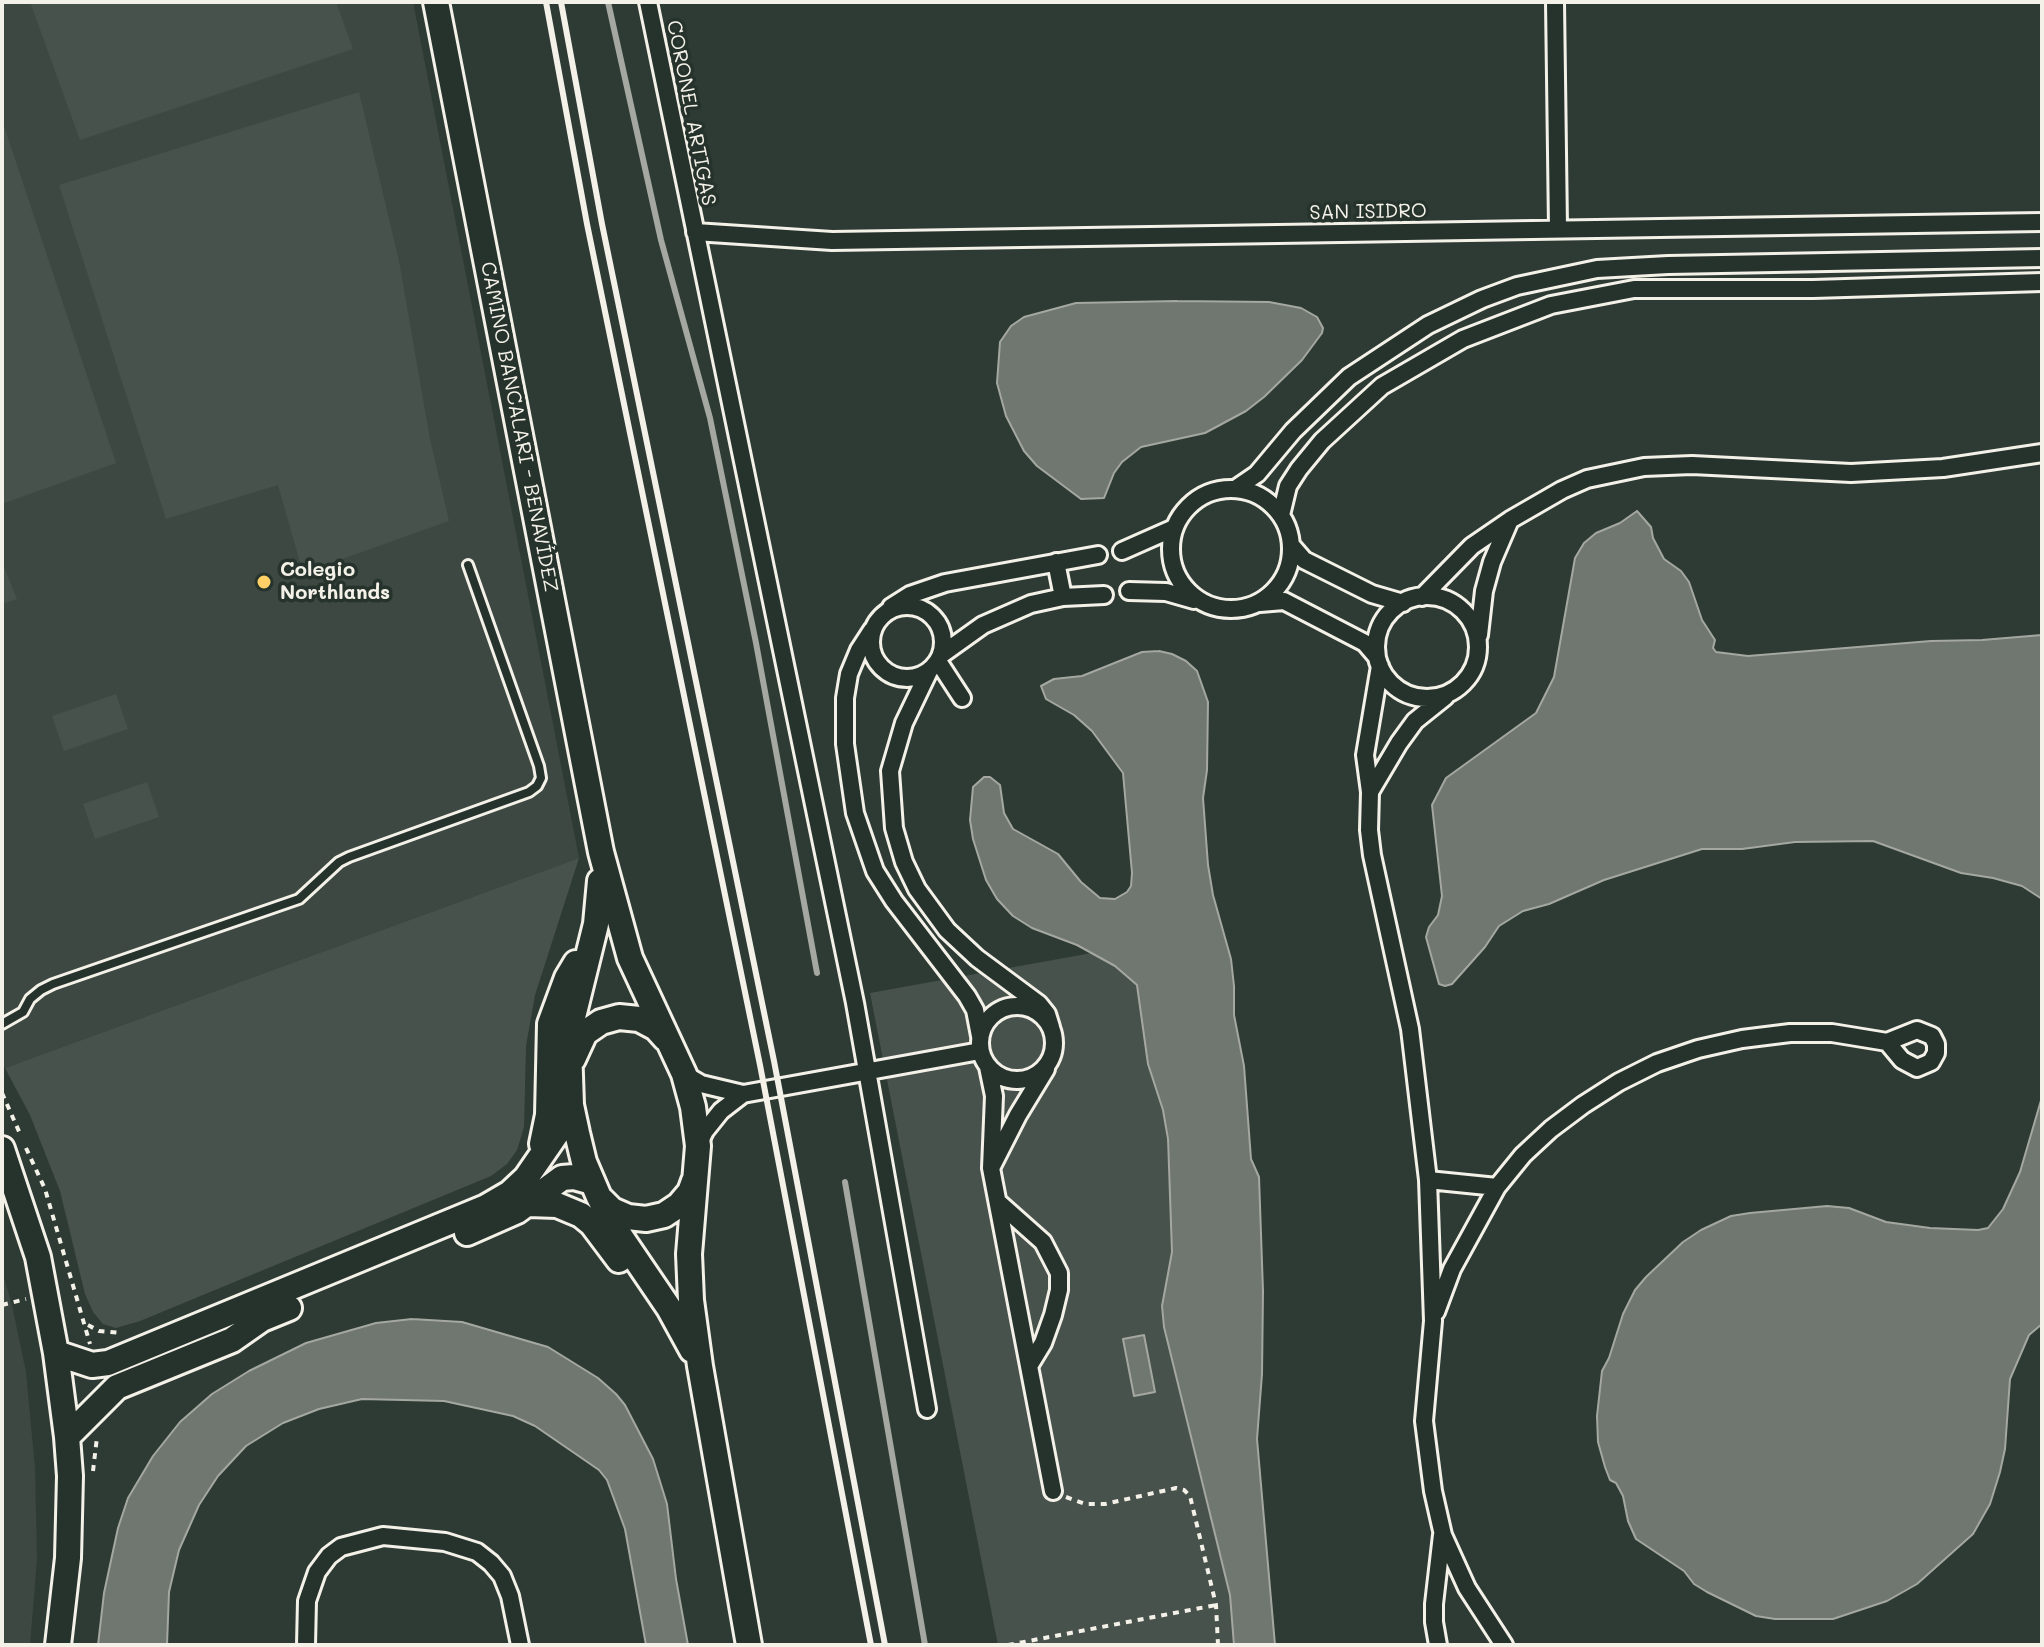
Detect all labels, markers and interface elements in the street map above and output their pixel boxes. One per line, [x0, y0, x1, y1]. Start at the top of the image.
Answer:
street label: CORONEL ARTIGAS [661, 18, 721, 208]
street label: SAN ISIDRO [1309, 199, 1427, 225]
street label: CAMINO BANCALARI - BENAVÍDEZ [475, 260, 563, 594]
place label: Colegio Northlands [280, 558, 390, 605]
marker: Colegio Northlands [255, 573, 273, 591]

